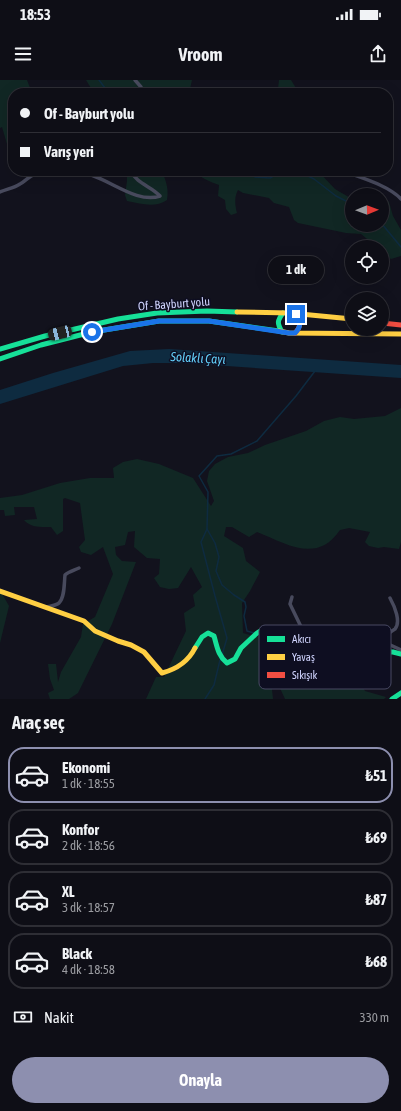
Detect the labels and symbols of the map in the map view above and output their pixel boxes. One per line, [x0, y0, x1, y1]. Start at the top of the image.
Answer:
north arrow [345, 188, 389, 232]
callout: 1 dk [268, 256, 324, 284]
street label: Of - Bayburt yolu [137, 294, 211, 314]
route end [287, 305, 305, 323]
route start [83, 323, 101, 341]
car [47, 324, 73, 342]
water label: Solaklı Çayı [169, 349, 226, 367]
legend [259, 625, 391, 689]
text: Akıcı [292, 633, 311, 645]
text: Yavaş [292, 651, 315, 663]
text: Sıkışık [292, 669, 318, 681]

